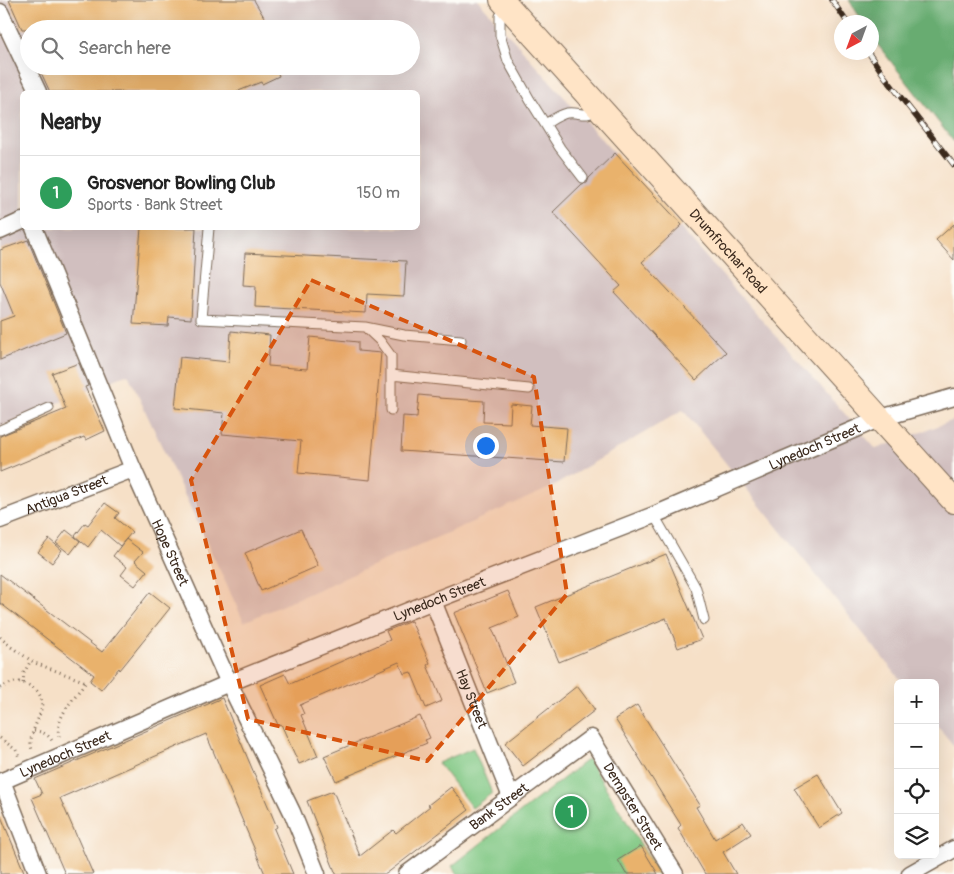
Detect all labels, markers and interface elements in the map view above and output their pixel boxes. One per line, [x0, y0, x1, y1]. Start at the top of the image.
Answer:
north arrow [834, 15, 879, 60]
search box [20, 20, 420, 75]
icon: search [38, 34, 66, 62]
text: Search here [78, 36, 171, 60]
text: Nearby [40, 109, 101, 136]
text: Grosvenor Bowling Club [87, 171, 275, 195]
text: 1 [53, 183, 59, 203]
text: 150 m [356, 183, 400, 203]
text: Sports · Bank Street [87, 195, 223, 215]
street label: Drumfrochar Road [686, 205, 771, 297]
street label: Lynedoch Street [766, 420, 863, 474]
your location [473, 433, 499, 459]
street label: Antigua Street [23, 471, 110, 519]
street label: Hope Street [148, 517, 192, 589]
street label: Lynedoch Street [391, 573, 488, 625]
street label: Hay Street [452, 667, 491, 731]
map controls [894, 679, 939, 859]
button: + [894, 679, 939, 724]
button: − [894, 724, 939, 769]
street label: Lynedoch Street [17, 727, 114, 781]
street label: Dempster Street [599, 760, 666, 854]
button: locate [894, 769, 939, 814]
street label: Bank Street [466, 779, 532, 834]
pin: 1 [555, 793, 587, 831]
button: layers [894, 814, 939, 859]

